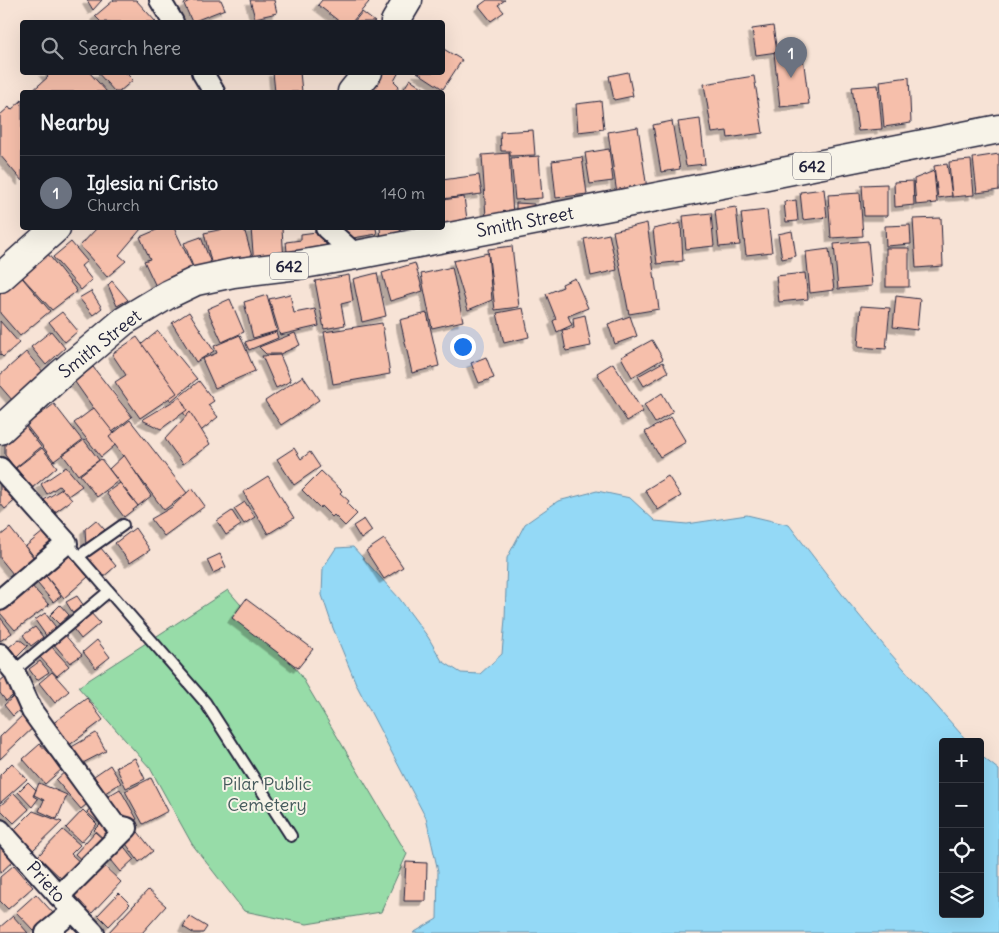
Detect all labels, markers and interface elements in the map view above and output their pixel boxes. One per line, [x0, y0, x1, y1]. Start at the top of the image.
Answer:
search box [20, 20, 445, 75]
icon: search [38, 34, 66, 62]
text: Search here [78, 36, 181, 60]
pin: 1 [775, 37, 807, 78]
text: Nearby [40, 109, 110, 136]
road number: 642 [793, 153, 831, 180]
text: Iglesia ni Cristo [87, 171, 218, 195]
text: 1 [53, 183, 59, 203]
text: 140 m [381, 183, 425, 203]
text: Church [87, 195, 140, 215]
street label: Smith Street [474, 201, 575, 242]
road number: 642 [270, 252, 308, 280]
street label: Smith Street [54, 304, 146, 383]
your location [450, 334, 476, 360]
map controls [939, 738, 984, 918]
button: + [939, 738, 984, 783]
park label: Pilar Public Cemetery [222, 772, 312, 816]
button: − [939, 783, 984, 828]
button: locate [939, 828, 984, 873]
street label: Prieto [22, 856, 71, 907]
button: layers [939, 873, 984, 918]

